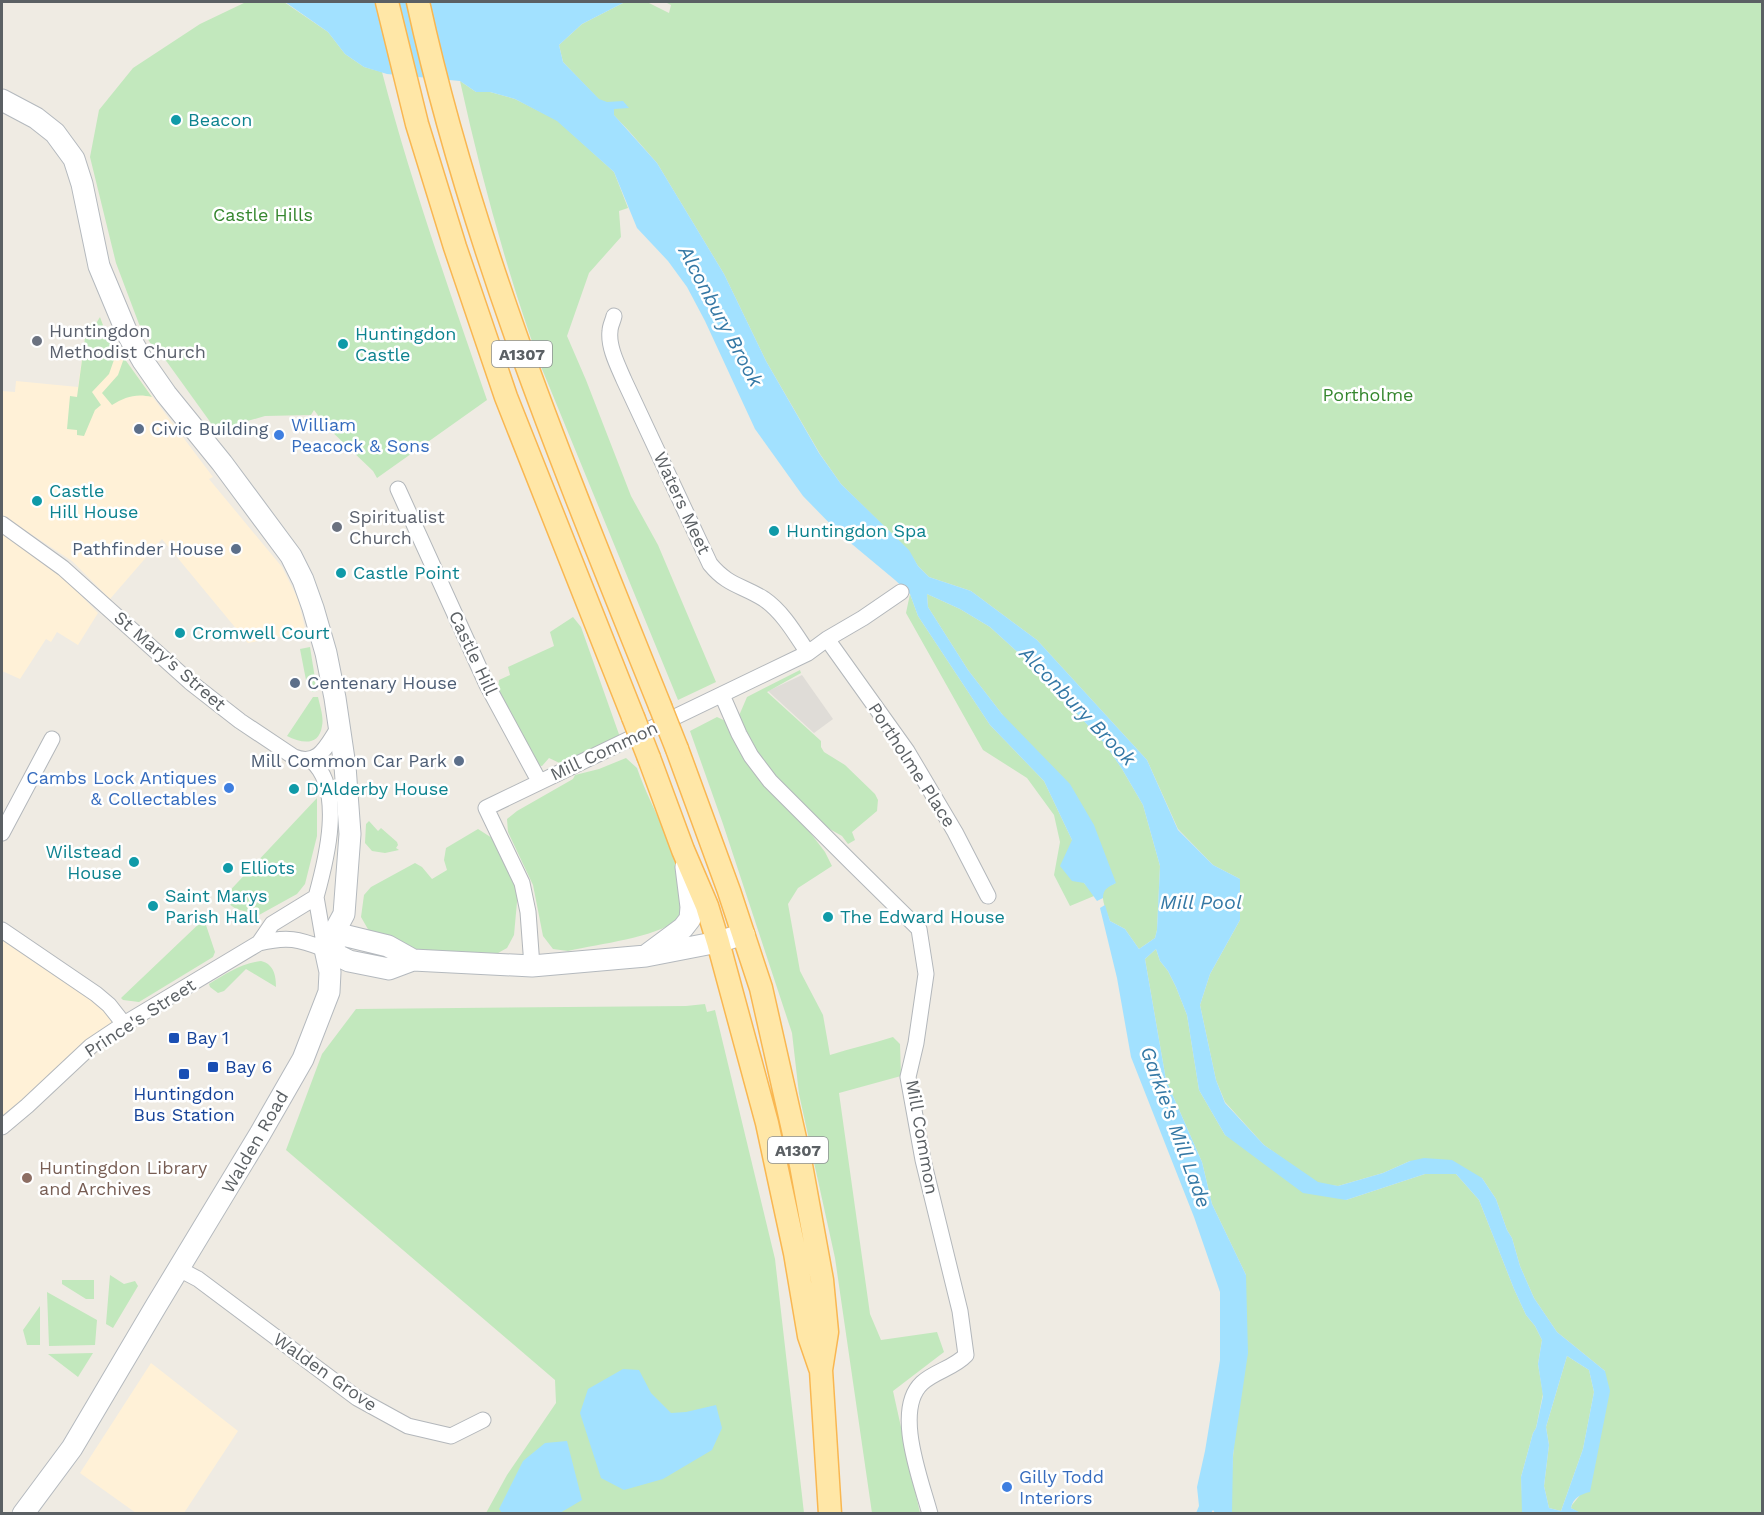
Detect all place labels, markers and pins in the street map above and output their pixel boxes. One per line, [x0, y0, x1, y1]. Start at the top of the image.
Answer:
place label: Beacon [188, 109, 252, 130]
marker: Beacon [169, 113, 183, 127]
place label: Huntingdon Methodist Church [49, 320, 206, 362]
place label: Huntingdon Castle [355, 323, 456, 365]
marker: Huntingdon Methodist Church [30, 334, 44, 348]
marker: Huntingdon Castle [336, 337, 350, 351]
place label: William Peacock & Sons [291, 414, 430, 456]
place label: Civic Building [151, 418, 269, 439]
marker: Civic Building [132, 422, 146, 436]
marker: William Peacock & Sons [272, 428, 286, 442]
place label: Castle Hill House [49, 480, 138, 522]
marker: Castle Hill House [30, 494, 44, 508]
place label: Spiritualist Church [349, 506, 445, 548]
marker: Spiritualist Church [330, 520, 344, 534]
place label: Huntingdon Spa [786, 520, 927, 541]
marker: Huntingdon Spa [767, 524, 781, 538]
place label: Pathfinder House [72, 538, 224, 559]
marker: Pathfinder House [229, 542, 243, 556]
place label: Castle Point [353, 562, 460, 583]
marker: Castle Point [334, 566, 348, 580]
place label: Cromwell Court [192, 622, 330, 643]
marker: Cromwell Court [173, 626, 187, 640]
place label: Centenary House [307, 672, 457, 693]
marker: Centenary House [288, 676, 302, 690]
place label: Mill Common Car Park [250, 750, 447, 771]
marker: Mill Common Car Park [452, 754, 466, 768]
place label: Cambs Lock Antiques & Collectables [26, 767, 217, 809]
place label: D'Alderby House [306, 778, 449, 799]
marker: Cambs Lock Antiques & Collectables [222, 781, 236, 795]
marker: D'Alderby House [287, 782, 301, 796]
place label: Wilstead House [46, 841, 122, 883]
marker: Wilstead House [127, 855, 141, 869]
place label: Elliots [240, 857, 295, 878]
marker: Elliots [221, 861, 235, 875]
place label: Saint Marys Parish Hall [165, 885, 267, 927]
marker: Saint Marys Parish Hall [146, 899, 160, 913]
place label: The Edward House [840, 906, 1005, 927]
marker: The Edward House [821, 910, 835, 924]
place label: Bay 1 [186, 1027, 229, 1048]
marker: Bay 1 [167, 1031, 181, 1045]
place label: Bay 6 [225, 1056, 272, 1077]
marker: Bay 6 [206, 1060, 220, 1074]
marker: Huntingdon Bus Station [177, 1067, 191, 1081]
place label: Huntingdon Bus Station [133, 1083, 235, 1125]
place label: Huntingdon Library and Archives [39, 1157, 208, 1199]
marker: Huntingdon Library and Archives [20, 1171, 34, 1185]
place label: Gilly Todd Interiors [1019, 1466, 1104, 1508]
marker: Gilly Todd Interiors [1000, 1480, 1014, 1494]

